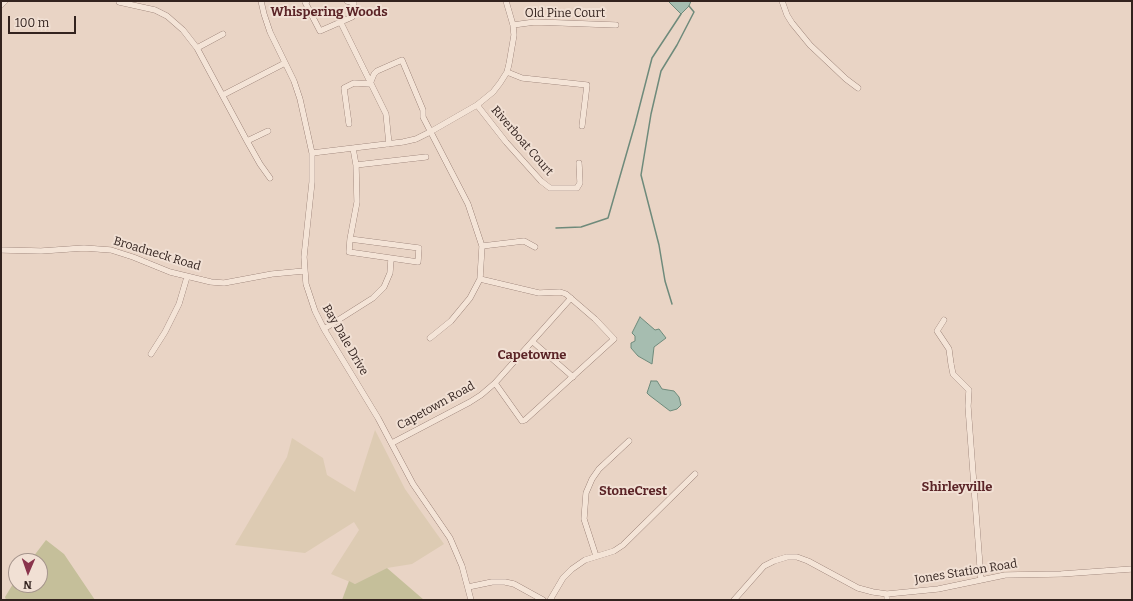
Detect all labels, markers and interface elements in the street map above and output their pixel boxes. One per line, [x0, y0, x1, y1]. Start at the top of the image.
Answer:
district label: Whispering Woods [270, 4, 388, 20]
street label: Old Pine Court [525, 7, 605, 21]
scale bar [10, 8, 78, 34]
text: 100 m [15, 16, 49, 30]
street label: Riverboat Court [488, 103, 556, 179]
street label: Broadneck Road [112, 234, 202, 274]
street label: Bay Dale Drive [319, 302, 371, 378]
district label: Capetowne [498, 347, 566, 363]
street label: Capetown Road [395, 379, 477, 433]
district label: Shirleyville [922, 479, 992, 495]
district label: StoneCrest [599, 483, 667, 499]
north arrow [8, 553, 48, 593]
street label: Jones Station Road [914, 557, 1018, 587]
text: N [23, 578, 32, 591]

